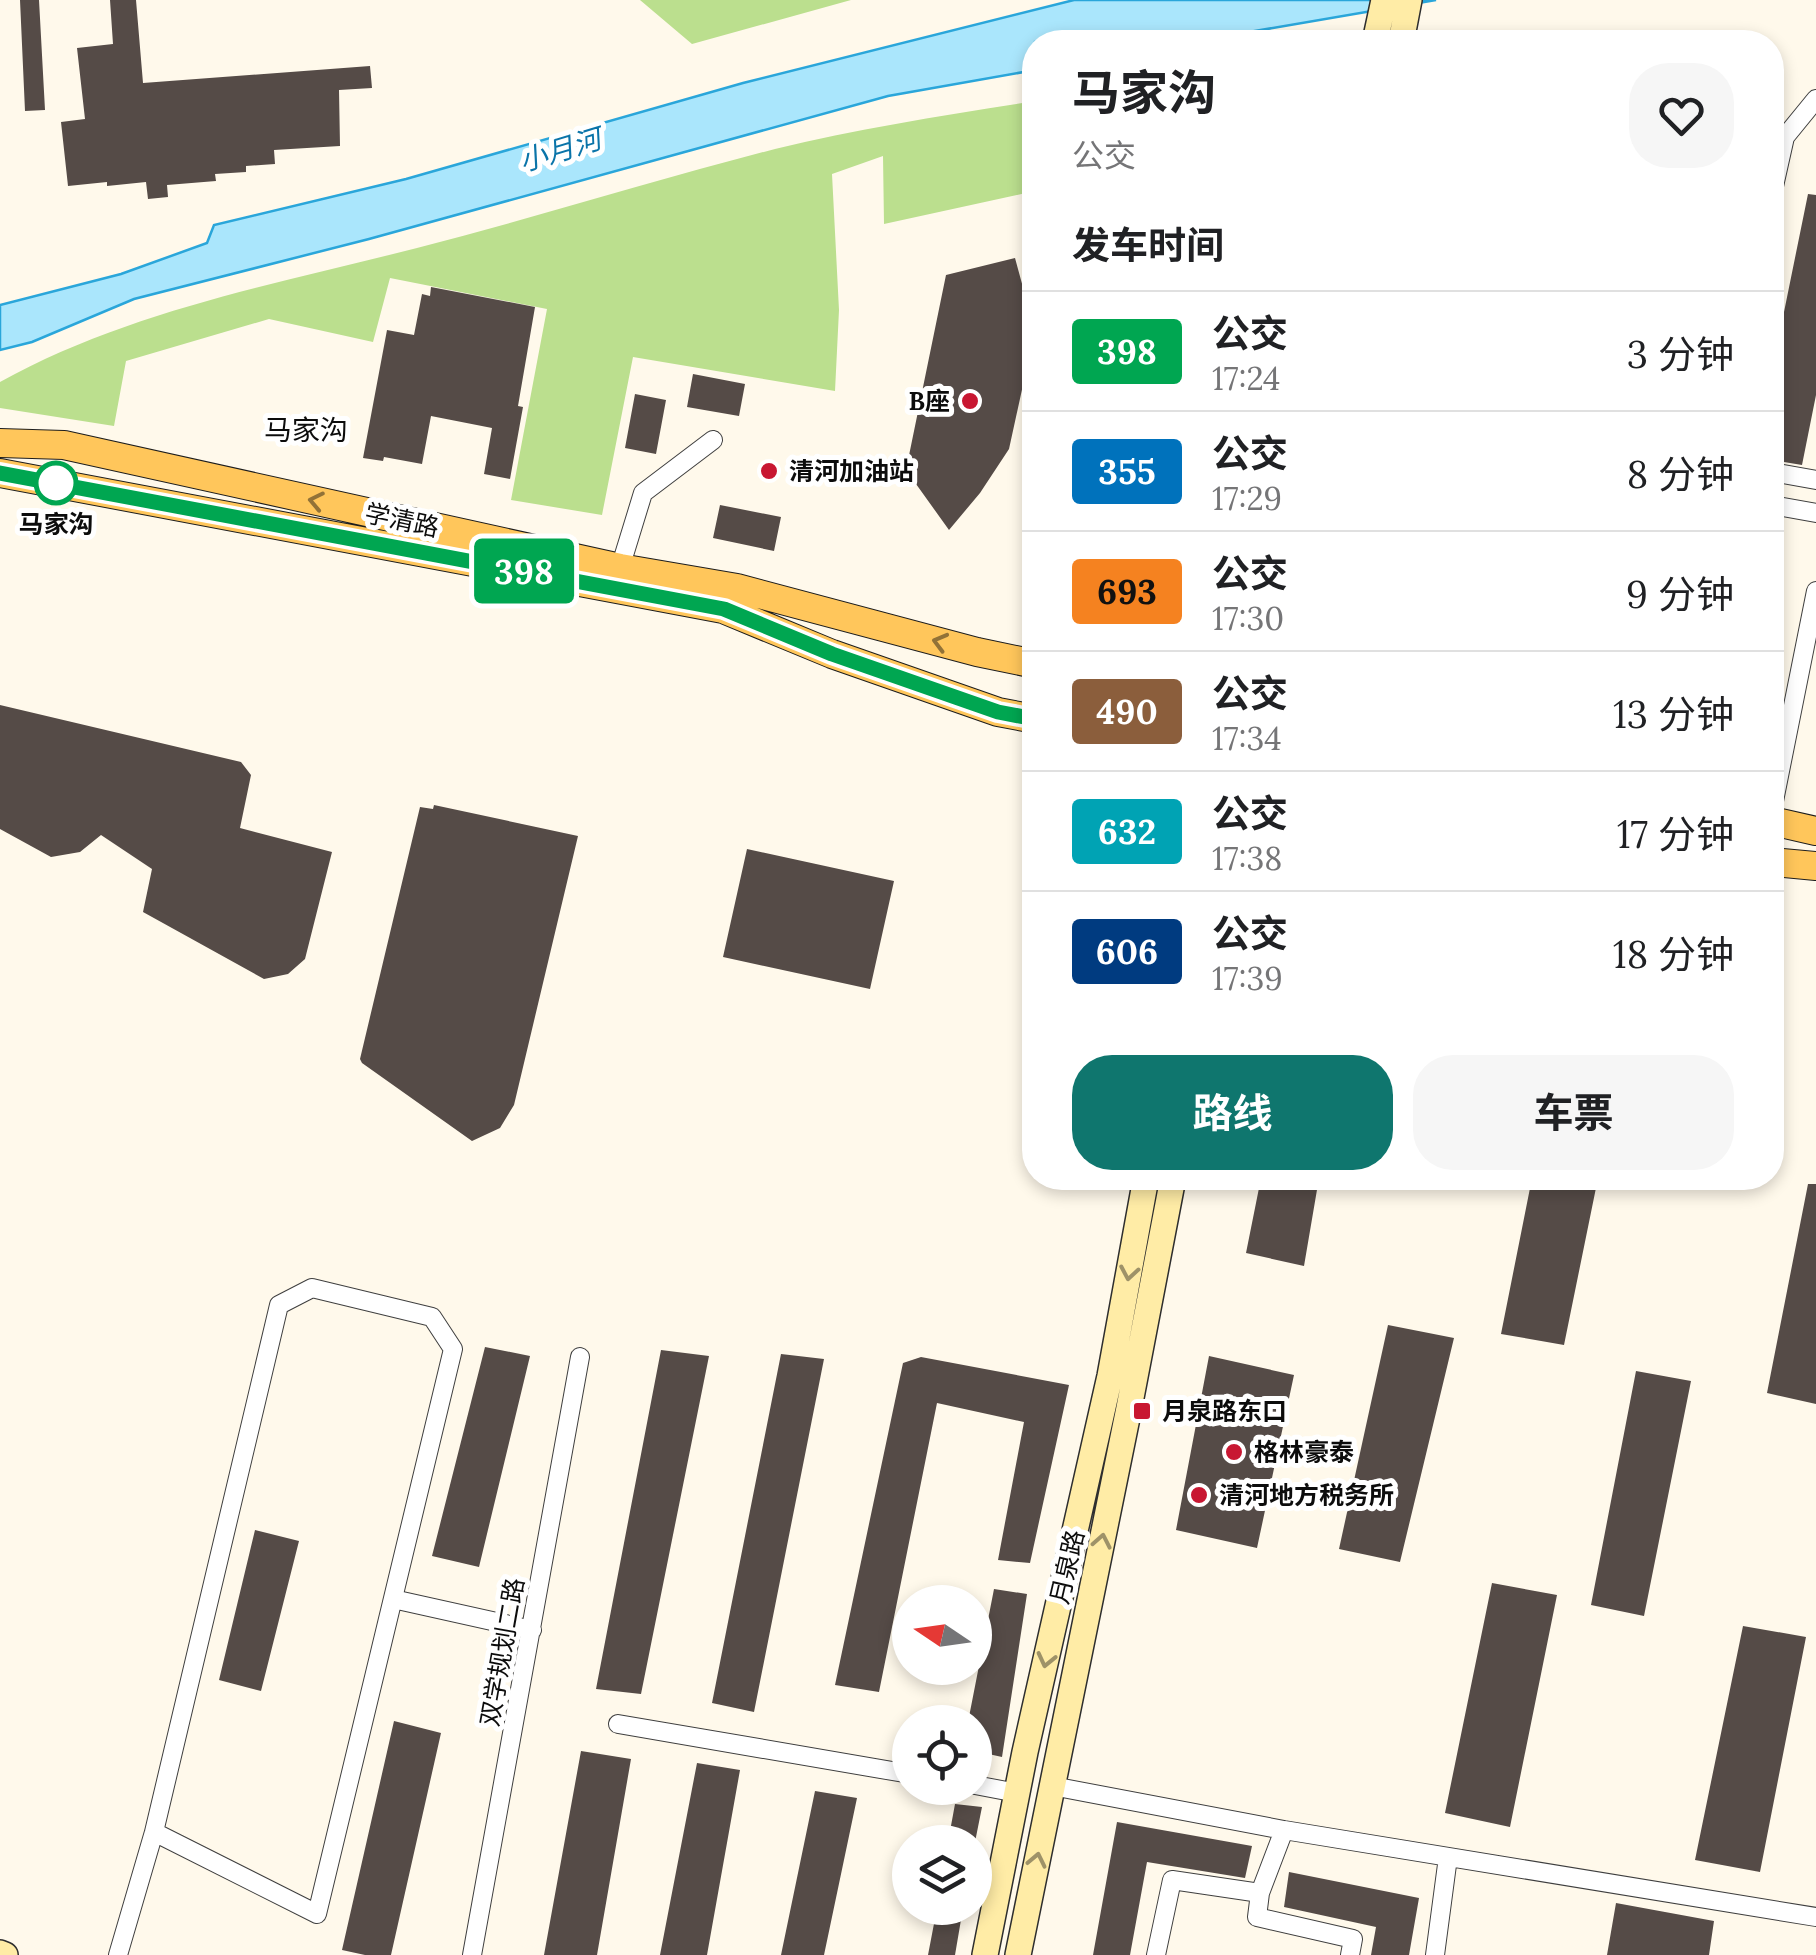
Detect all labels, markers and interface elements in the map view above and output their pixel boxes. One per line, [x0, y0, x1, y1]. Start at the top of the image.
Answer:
text: 马家沟 [1072, 62, 1216, 123]
button: heart [1629, 63, 1734, 168]
water label: 小月河 [515, 119, 610, 179]
text: 公交 [1072, 135, 1136, 176]
text: 发车时间 [1072, 221, 1224, 269]
text: 公交 [1212, 309, 1288, 357]
text: 398 [1097, 329, 1157, 374]
text: 3 分钟 [1627, 330, 1734, 378]
text: 17:24 [1212, 358, 1280, 399]
place label: B座 [908, 385, 950, 417]
marker: B座 [959, 390, 981, 412]
district label: 马家沟 [264, 412, 348, 448]
text: 公交 [1212, 429, 1288, 477]
text: 355 [1098, 449, 1156, 494]
text: 8 分钟 [1627, 450, 1734, 498]
place label: 清河加油站 [789, 455, 914, 487]
marker: 清河加油站 [758, 460, 780, 482]
marker: 马家沟 [35, 462, 77, 504]
text: 17:29 [1212, 478, 1282, 519]
one-way arrow [308, 492, 325, 513]
street label: 学清路 [362, 497, 442, 543]
place label: 马家沟 [18, 508, 94, 540]
line badge: 398 [466, 538, 582, 604]
text: 398 [494, 549, 554, 594]
text: 公交 [1212, 549, 1288, 597]
text: 693 [1097, 569, 1157, 614]
text: 9 分钟 [1626, 570, 1734, 618]
text: 17:30 [1212, 598, 1284, 639]
one-way arrow [932, 632, 949, 653]
text: 公交 [1212, 669, 1288, 717]
text: 490 [1096, 689, 1158, 734]
text: 13 分钟 [1613, 690, 1734, 738]
text: 17:34 [1212, 718, 1282, 759]
text: 公交 [1212, 789, 1288, 837]
text: 632 [1098, 809, 1156, 854]
text: 17 分钟 [1617, 810, 1734, 858]
text: 17:38 [1212, 838, 1282, 879]
text: 公交 [1212, 909, 1288, 957]
text: 606 [1096, 929, 1158, 974]
text: 18 分钟 [1613, 930, 1734, 978]
text: 17:39 [1212, 958, 1283, 999]
button: 路线 [1072, 1055, 1393, 1170]
button: 车票 [1413, 1055, 1734, 1170]
one-way arrow [1119, 1265, 1140, 1282]
place label: 月泉路东口 [1162, 1395, 1287, 1427]
marker: 月泉路东口 [1131, 1400, 1153, 1422]
place label: 格林豪泰 [1254, 1436, 1354, 1468]
marker: 格林豪泰 [1223, 1441, 1245, 1463]
place label: 清河地方税务所 [1219, 1479, 1394, 1511]
marker: 清河地方税务所 [1188, 1484, 1210, 1506]
street label: 月泉路 [1043, 1527, 1091, 1607]
one-way arrow [1091, 1533, 1112, 1550]
street label: 双学规划二路 [473, 1575, 531, 1729]
north arrow [892, 1585, 992, 1685]
map controls [892, 1585, 992, 1925]
one-way arrow [1037, 1651, 1058, 1668]
button: locate [892, 1705, 992, 1805]
button: layers [892, 1825, 992, 1925]
one-way arrow [1026, 1851, 1047, 1868]

